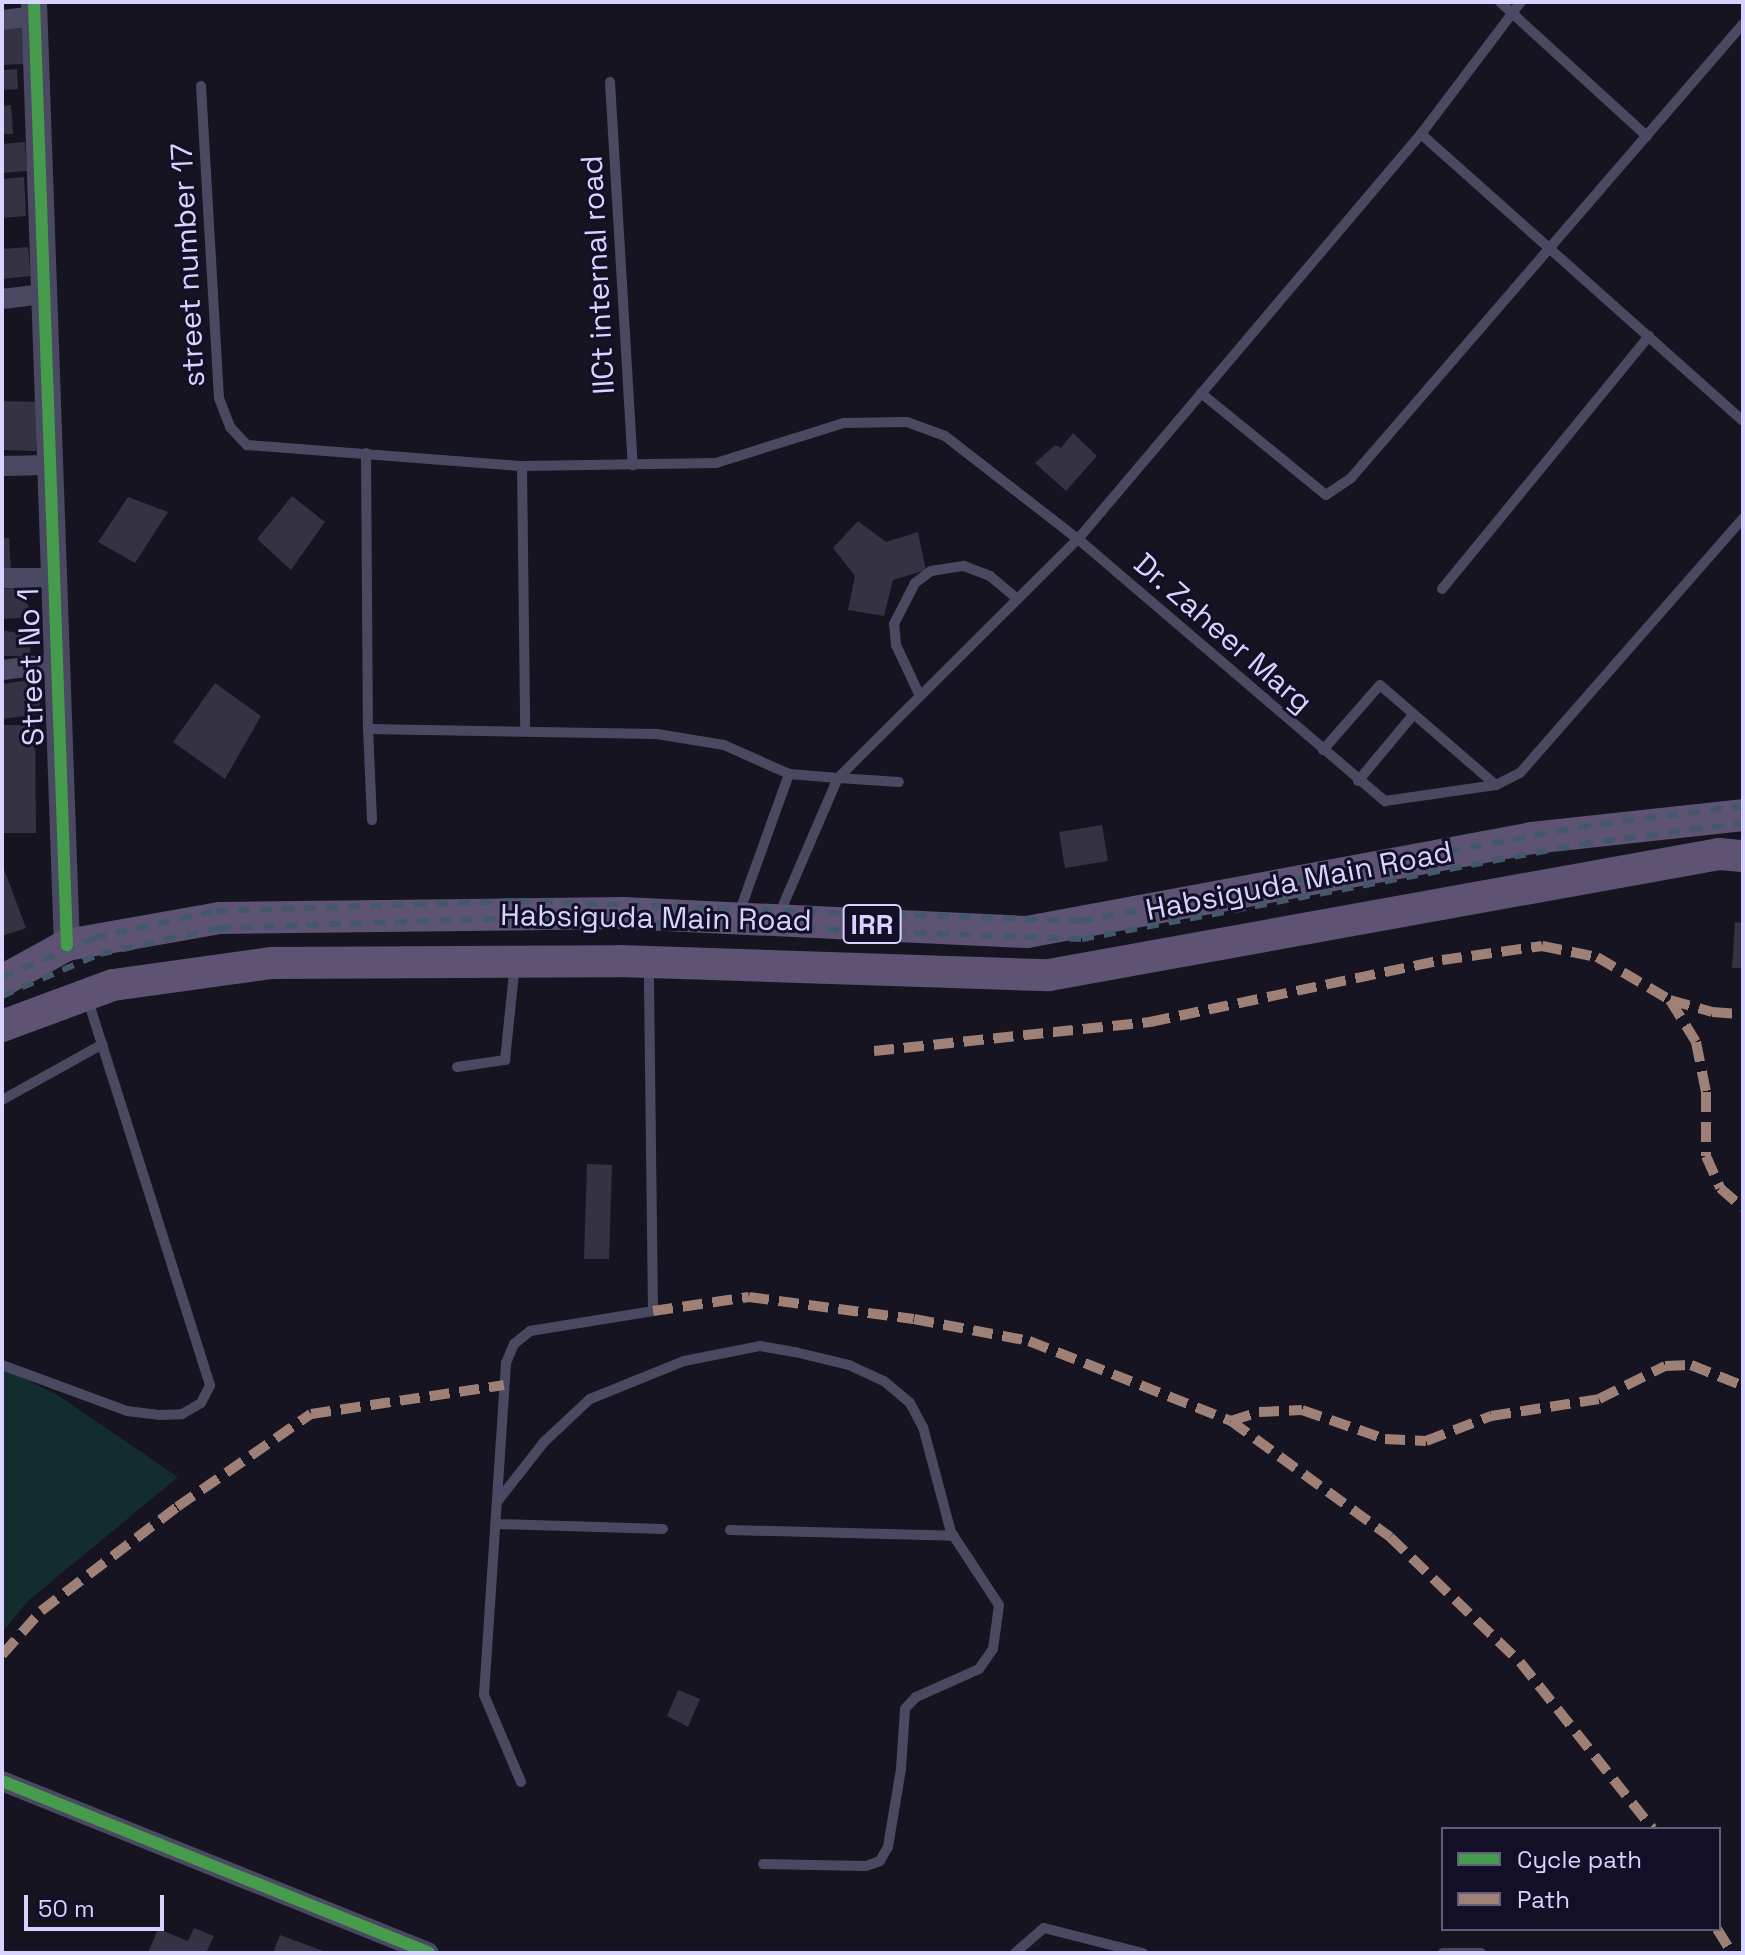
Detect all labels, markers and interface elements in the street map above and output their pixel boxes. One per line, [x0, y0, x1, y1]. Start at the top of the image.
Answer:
street label: street number 17 [164, 142, 212, 388]
street label: IICt internal road [574, 155, 622, 395]
street label: Dr. Zaheer Marg [1126, 546, 1320, 720]
street label: Street No 1 [10, 587, 52, 747]
street label: Habsiguda Main Road [1143, 834, 1455, 928]
street label: Habsiguda Main Road [500, 897, 812, 939]
road number: IRR [842, 900, 902, 948]
legend [1441, 1827, 1721, 1931]
text: Cycle path [1517, 1844, 1642, 1875]
scale bar [28, 1879, 168, 1929]
text: Path [1517, 1884, 1570, 1915]
text: 50 m [38, 1893, 95, 1924]

